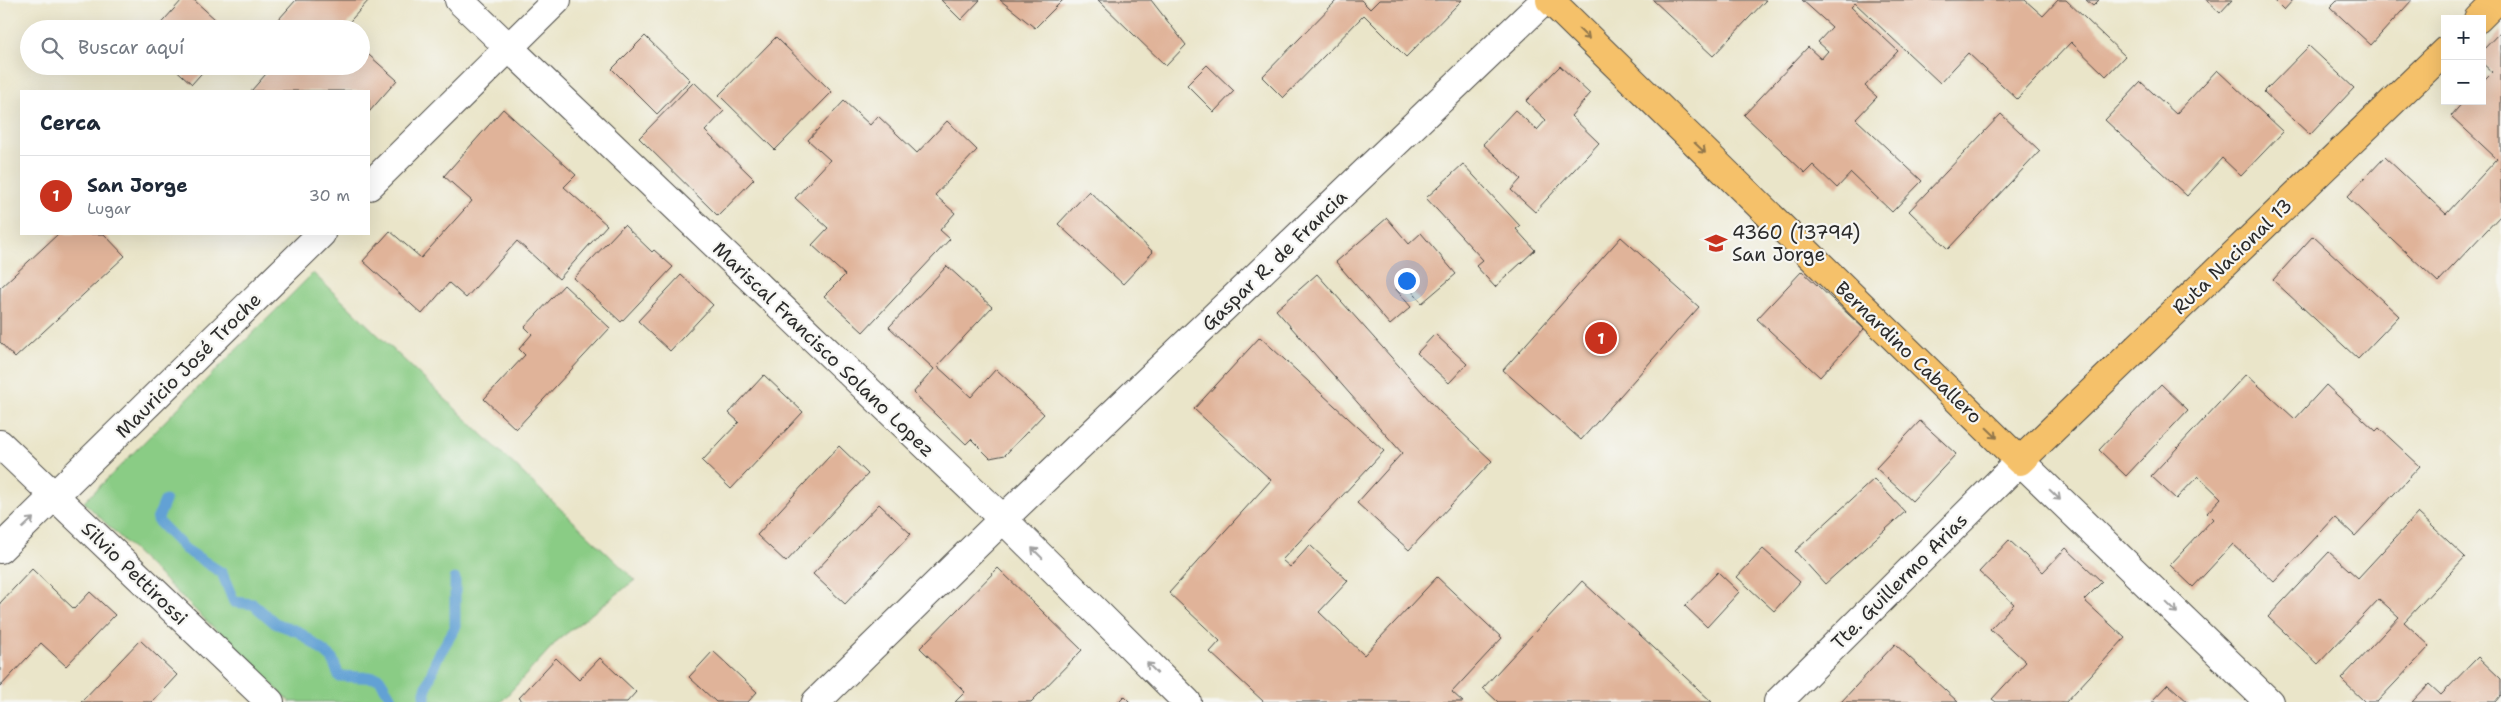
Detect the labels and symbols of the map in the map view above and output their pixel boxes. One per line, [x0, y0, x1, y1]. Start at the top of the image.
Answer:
one-way arrow [1578, 28, 1591, 40]
one-way arrow [1694, 142, 1707, 154]
street label: Gaspar R. de Francia [1196, 184, 1353, 336]
street label: Ruta Nacional 13 [2167, 193, 2298, 320]
place label: 4360 (13794) San Jorge [1732, 220, 1860, 267]
school or university icon: 4360 (13794) San Jorge [1703, 230, 1729, 256]
street label: Mariscal Francisco Solano Lopez [707, 236, 940, 462]
your location [1394, 268, 1420, 294]
street label: Bernardino Caballero [1830, 276, 1987, 429]
street label: Mauricio José Troche [110, 287, 267, 444]
pin: 1 [1585, 319, 1617, 357]
one-way arrow [1985, 427, 1998, 439]
one-way arrow [2049, 489, 2061, 501]
street label: Tte. Guillermo Arias [1826, 508, 1973, 655]
street label: Silvio Pettirossi [76, 516, 193, 630]
one-way arrow [21, 517, 34, 529]
one-way arrow [1031, 547, 1043, 559]
one-way arrow [2165, 602, 2178, 614]
one-way arrow [1146, 661, 1158, 674]

